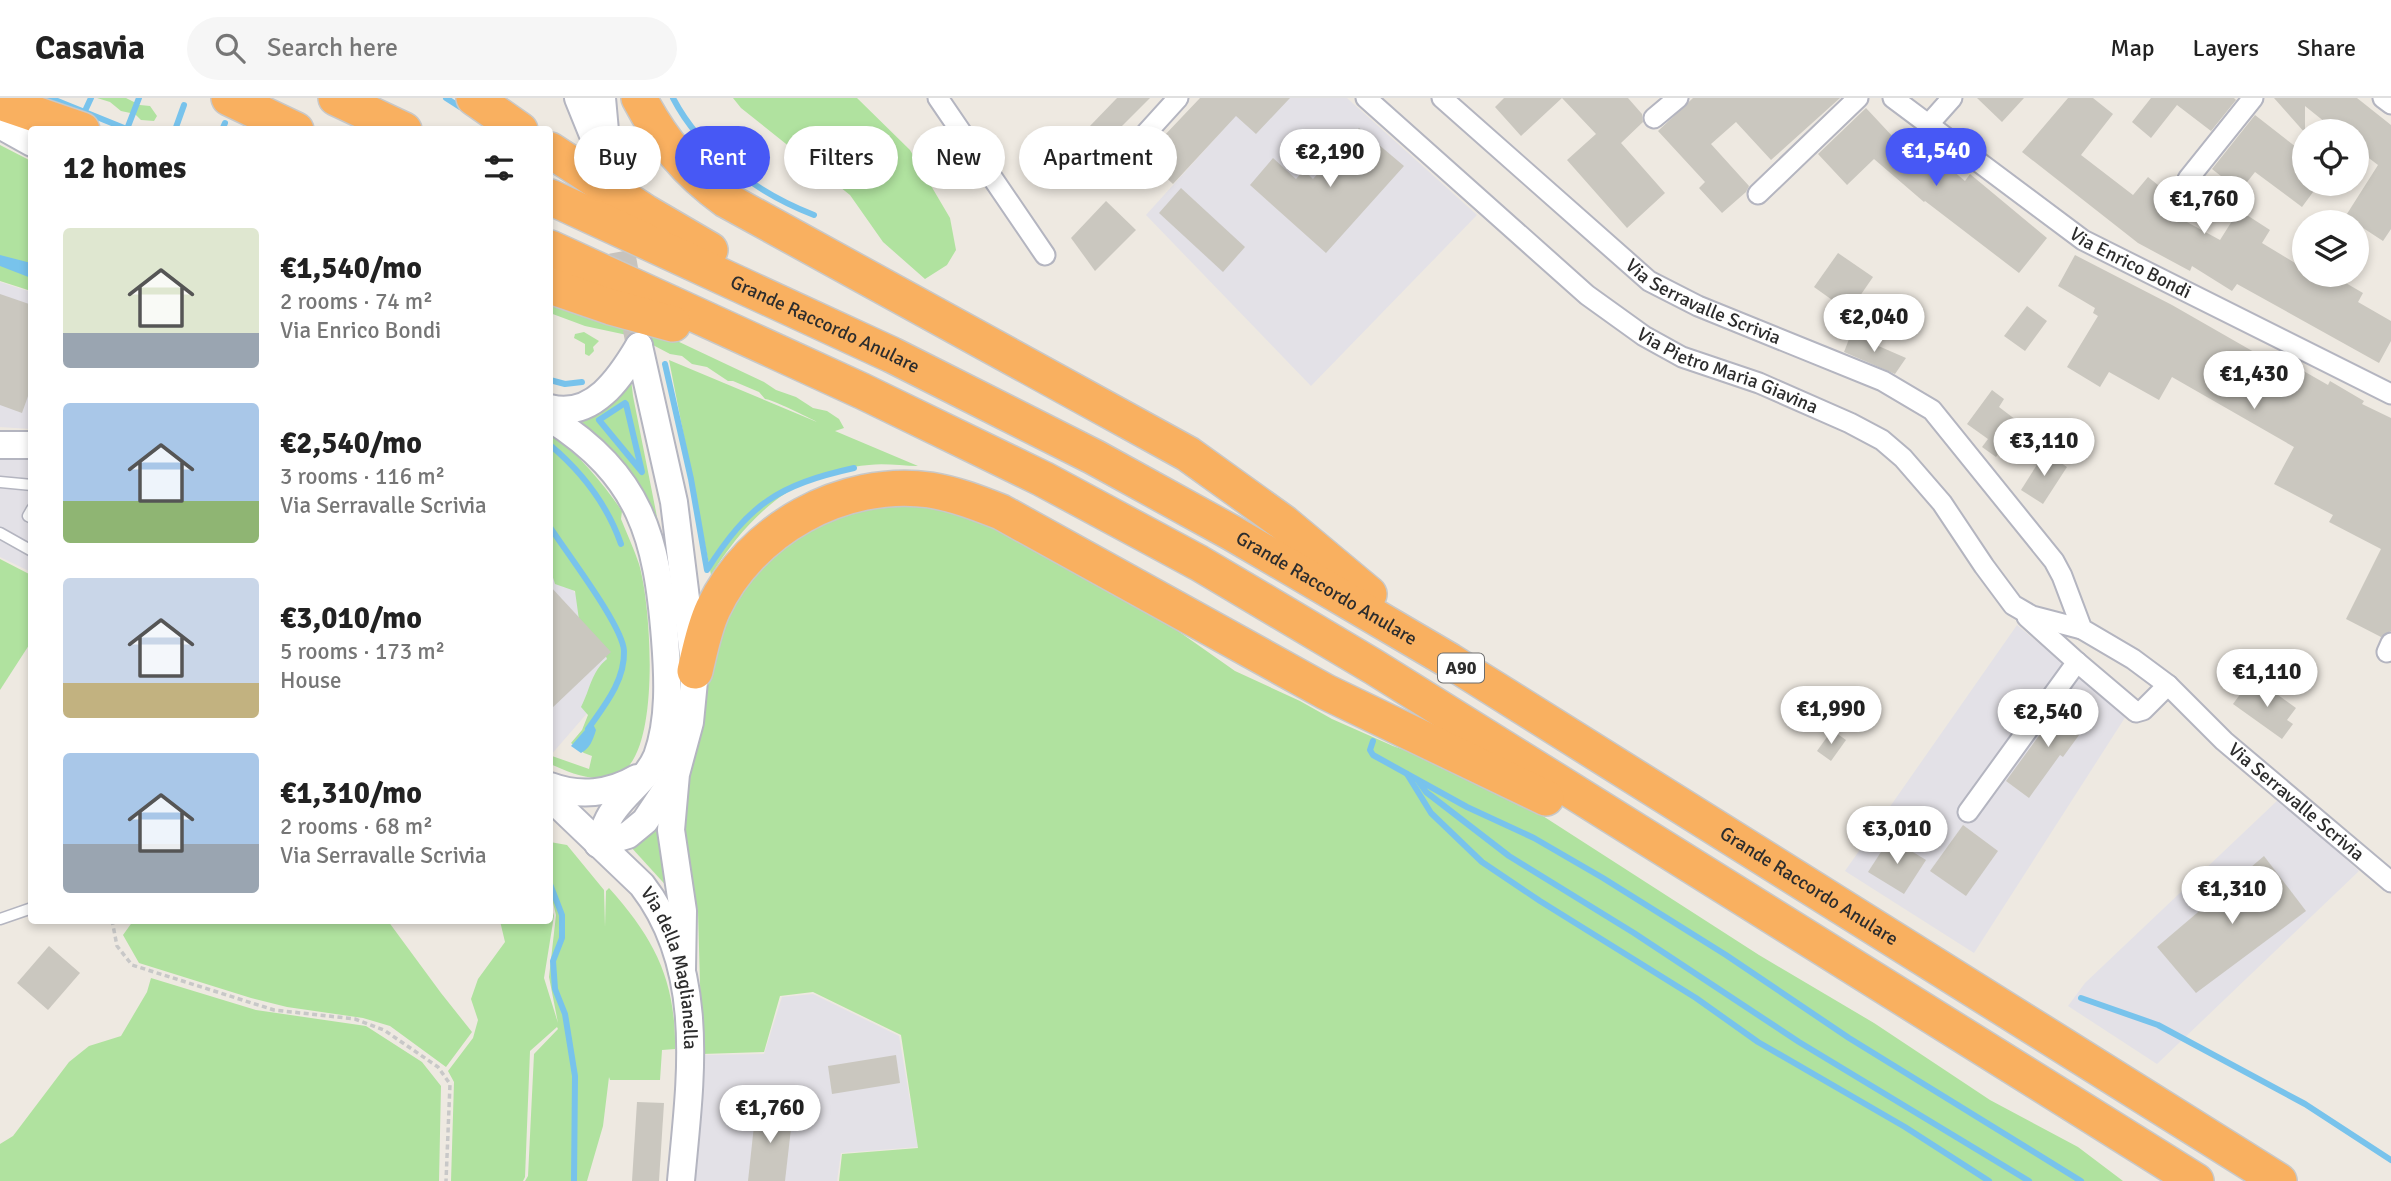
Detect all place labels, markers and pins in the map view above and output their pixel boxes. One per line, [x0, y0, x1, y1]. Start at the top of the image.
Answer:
pin: €1,540 [1879, 129, 1993, 188]
pin: €2,190 [1273, 130, 1387, 189]
pin: €1,760 [2147, 176, 2261, 236]
pin: €2,040 [1817, 294, 1931, 354]
pin: €1,430 [2197, 352, 2311, 411]
pin: €3,110 [1987, 418, 2101, 478]
pin: €1,110 [2210, 650, 2324, 709]
pin: €1,990 [1774, 686, 1888, 746]
pin: €2,540 [1991, 690, 2105, 749]
pin: €3,010 [1840, 806, 1954, 866]
pin: €1,310 [2175, 866, 2289, 926]
pin: €1,760 [713, 1086, 827, 1145]

